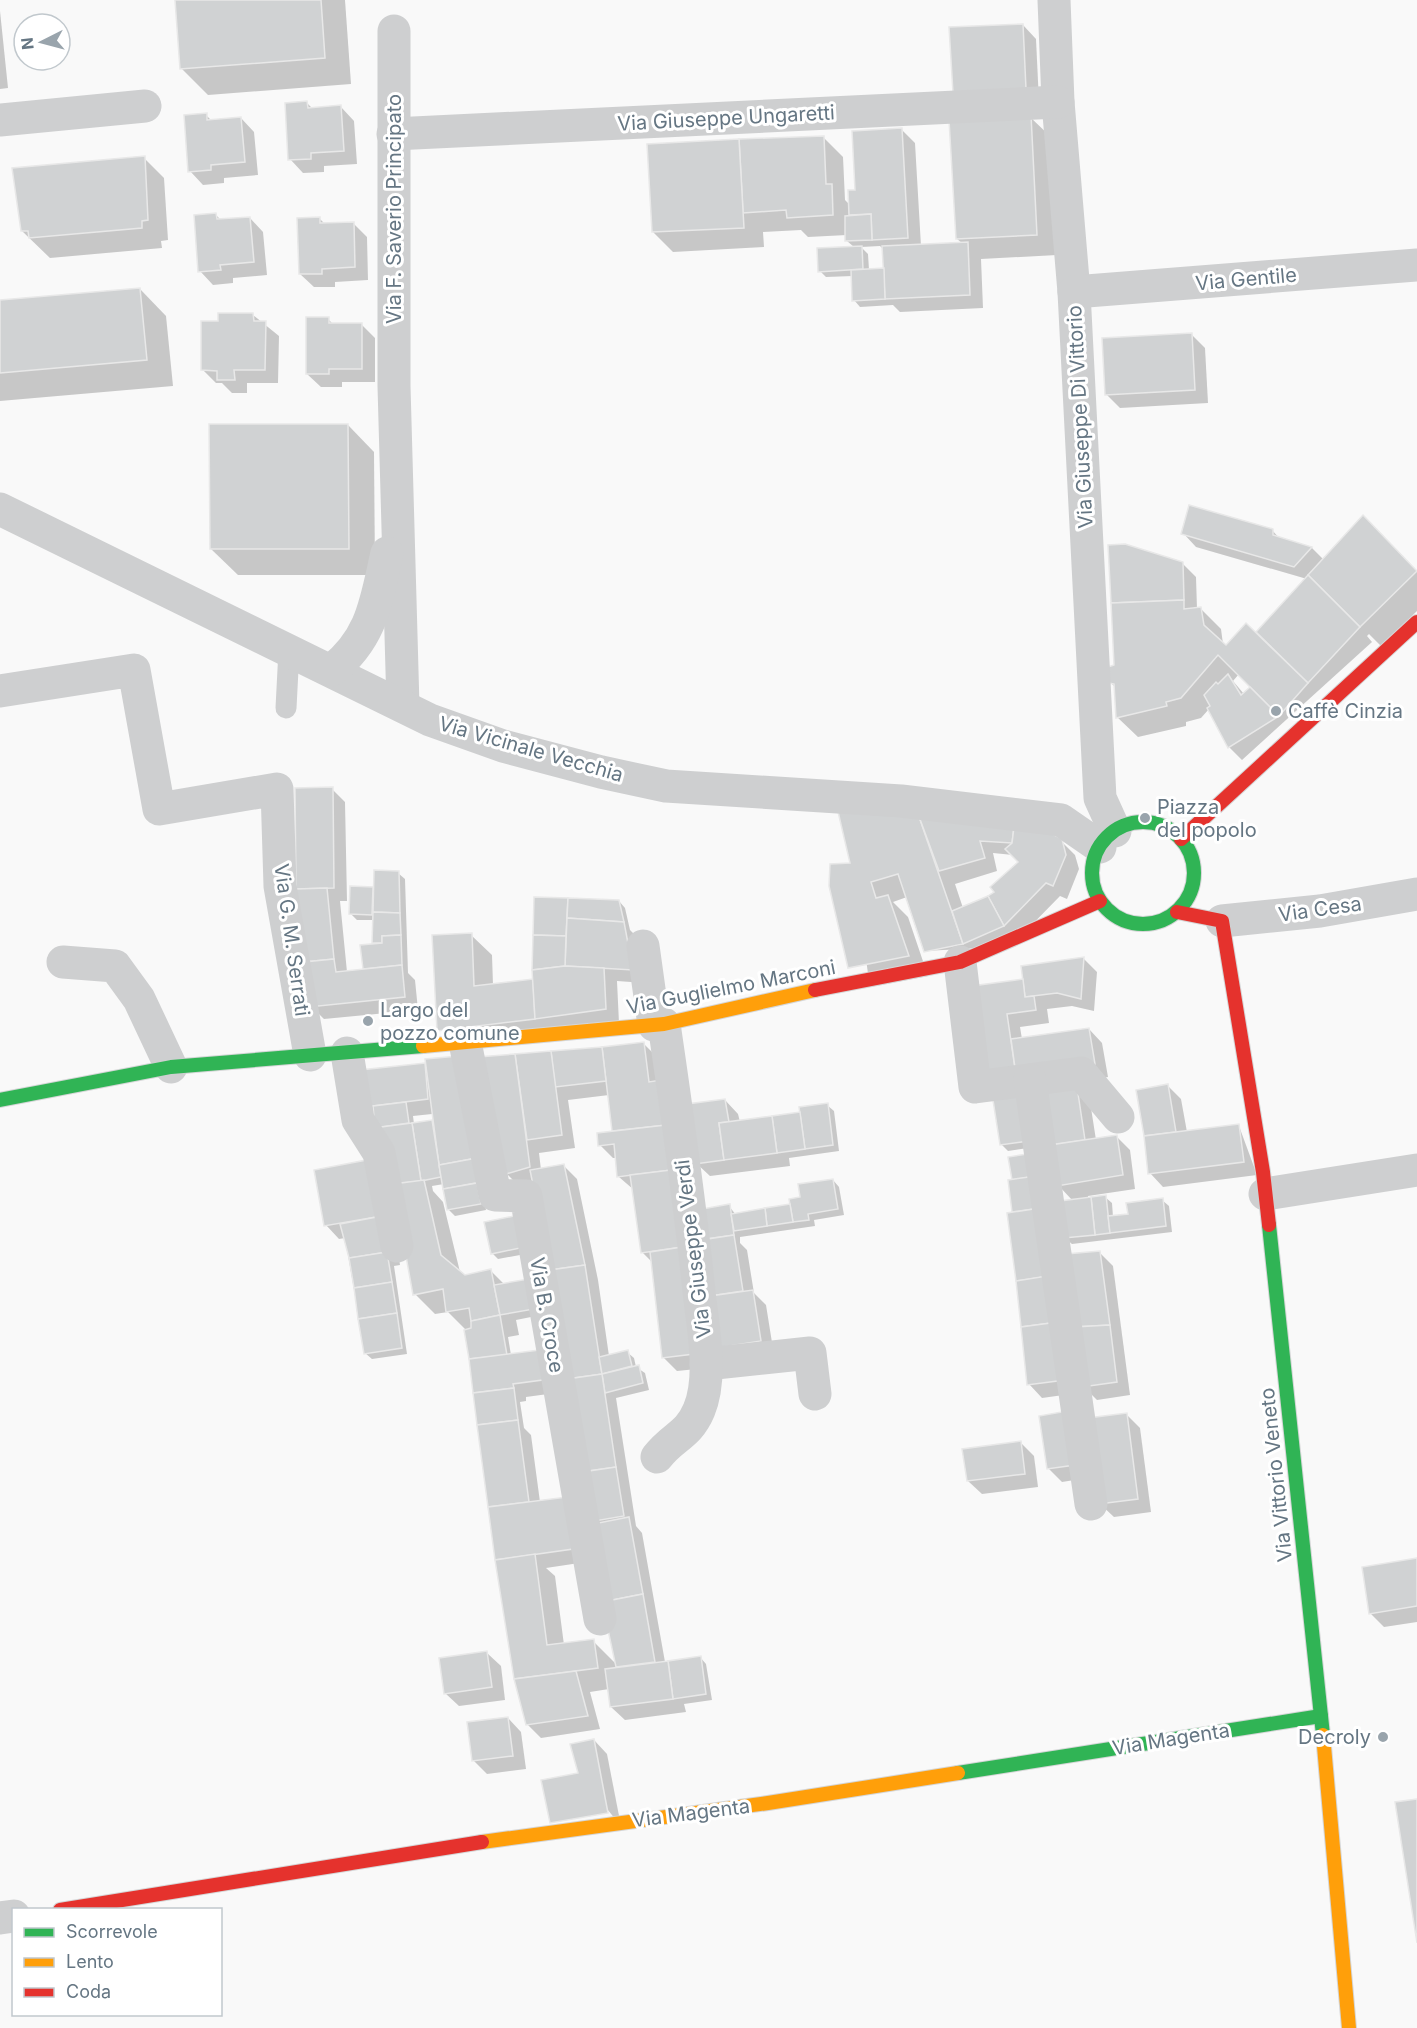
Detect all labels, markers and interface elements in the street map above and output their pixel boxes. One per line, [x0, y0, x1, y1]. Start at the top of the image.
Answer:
north arrow [12, 12, 72, 72]
text: N [16, 36, 38, 51]
street label: Via F. Saverio Principato [382, 94, 406, 324]
street label: Via Giuseppe Ungaretti [617, 100, 835, 136]
street label: Via Gentile [1194, 263, 1298, 295]
street label: Via Giuseppe Di Vittorio [1062, 305, 1098, 529]
place label: Caffè Cinzia [1288, 699, 1403, 723]
marker: Caffè Cinzia [1269, 704, 1283, 718]
street label: Via Vicinale Vecchia [436, 711, 626, 787]
place label: Piazza del popolo [1157, 795, 1257, 842]
marker: Piazza del popolo [1138, 811, 1152, 825]
street label: Via G. M. Serrati [269, 862, 315, 1018]
street label: Via Cesa [1277, 891, 1363, 927]
street label: Via Guglielmo Marconi [624, 955, 838, 1019]
place label: Largo del pozzo comune [380, 998, 520, 1045]
marker: Largo del pozzo comune [361, 1014, 375, 1028]
street label: Via Giuseppe Verdi [670, 1158, 716, 1340]
street label: Via B. Croce [525, 1255, 569, 1375]
street label: Via Vittorio Veneto [1255, 1387, 1297, 1563]
street label: Via Magenta [1111, 1718, 1231, 1760]
place label: Decroly [1298, 1725, 1371, 1749]
marker: Decroly [1376, 1730, 1390, 1744]
street label: Via Magenta [631, 1794, 751, 1832]
legend [12, 1908, 222, 2016]
text: Scorrevole [66, 1921, 158, 1942]
text: Lento [66, 1951, 114, 1972]
text: Coda [66, 1981, 111, 2002]

